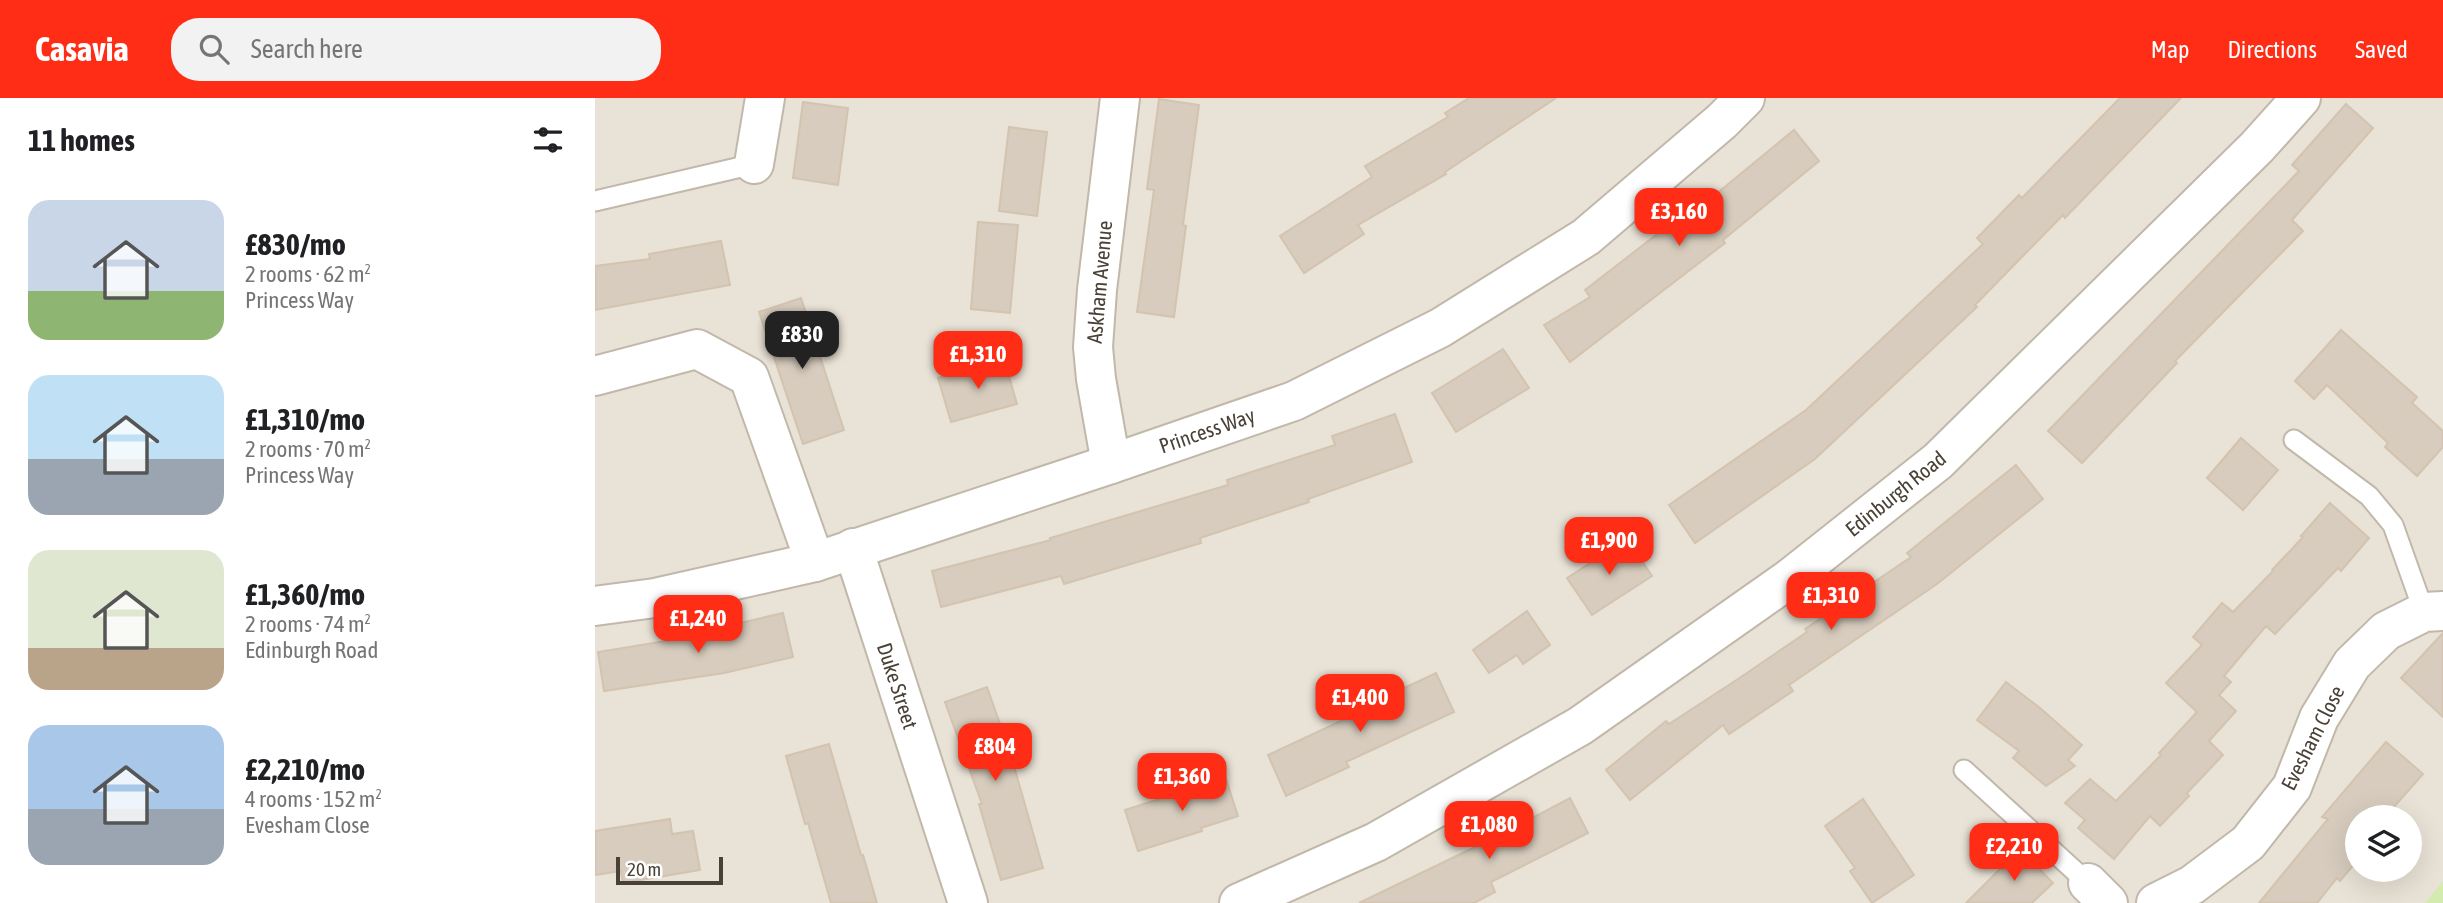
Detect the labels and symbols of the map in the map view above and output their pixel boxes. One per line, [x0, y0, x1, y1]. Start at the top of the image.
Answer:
pin: £3,160 [1622, 188, 1736, 248]
street label: Askham Avenue [1082, 220, 1116, 344]
pin: £830 [761, 312, 843, 371]
pin: £1,310 [921, 331, 1035, 391]
street label: Princess Way [1156, 402, 1258, 458]
street label: Edinburgh Road [1841, 446, 1950, 541]
pin: £1,900 [1552, 518, 1666, 577]
pin: £1,310 [1774, 573, 1888, 632]
pin: £1,240 [641, 596, 755, 655]
street label: Duke Street [873, 640, 923, 732]
pin: £1,400 [1303, 674, 1417, 734]
street label: Evesham Close [2276, 681, 2349, 794]
pin: £804 [954, 724, 1036, 783]
pin: £1,360 [1125, 754, 1239, 813]
pin: £1,080 [1432, 802, 1546, 861]
pin: £2,210 [1957, 824, 2071, 883]
scale bar [616, 854, 723, 886]

